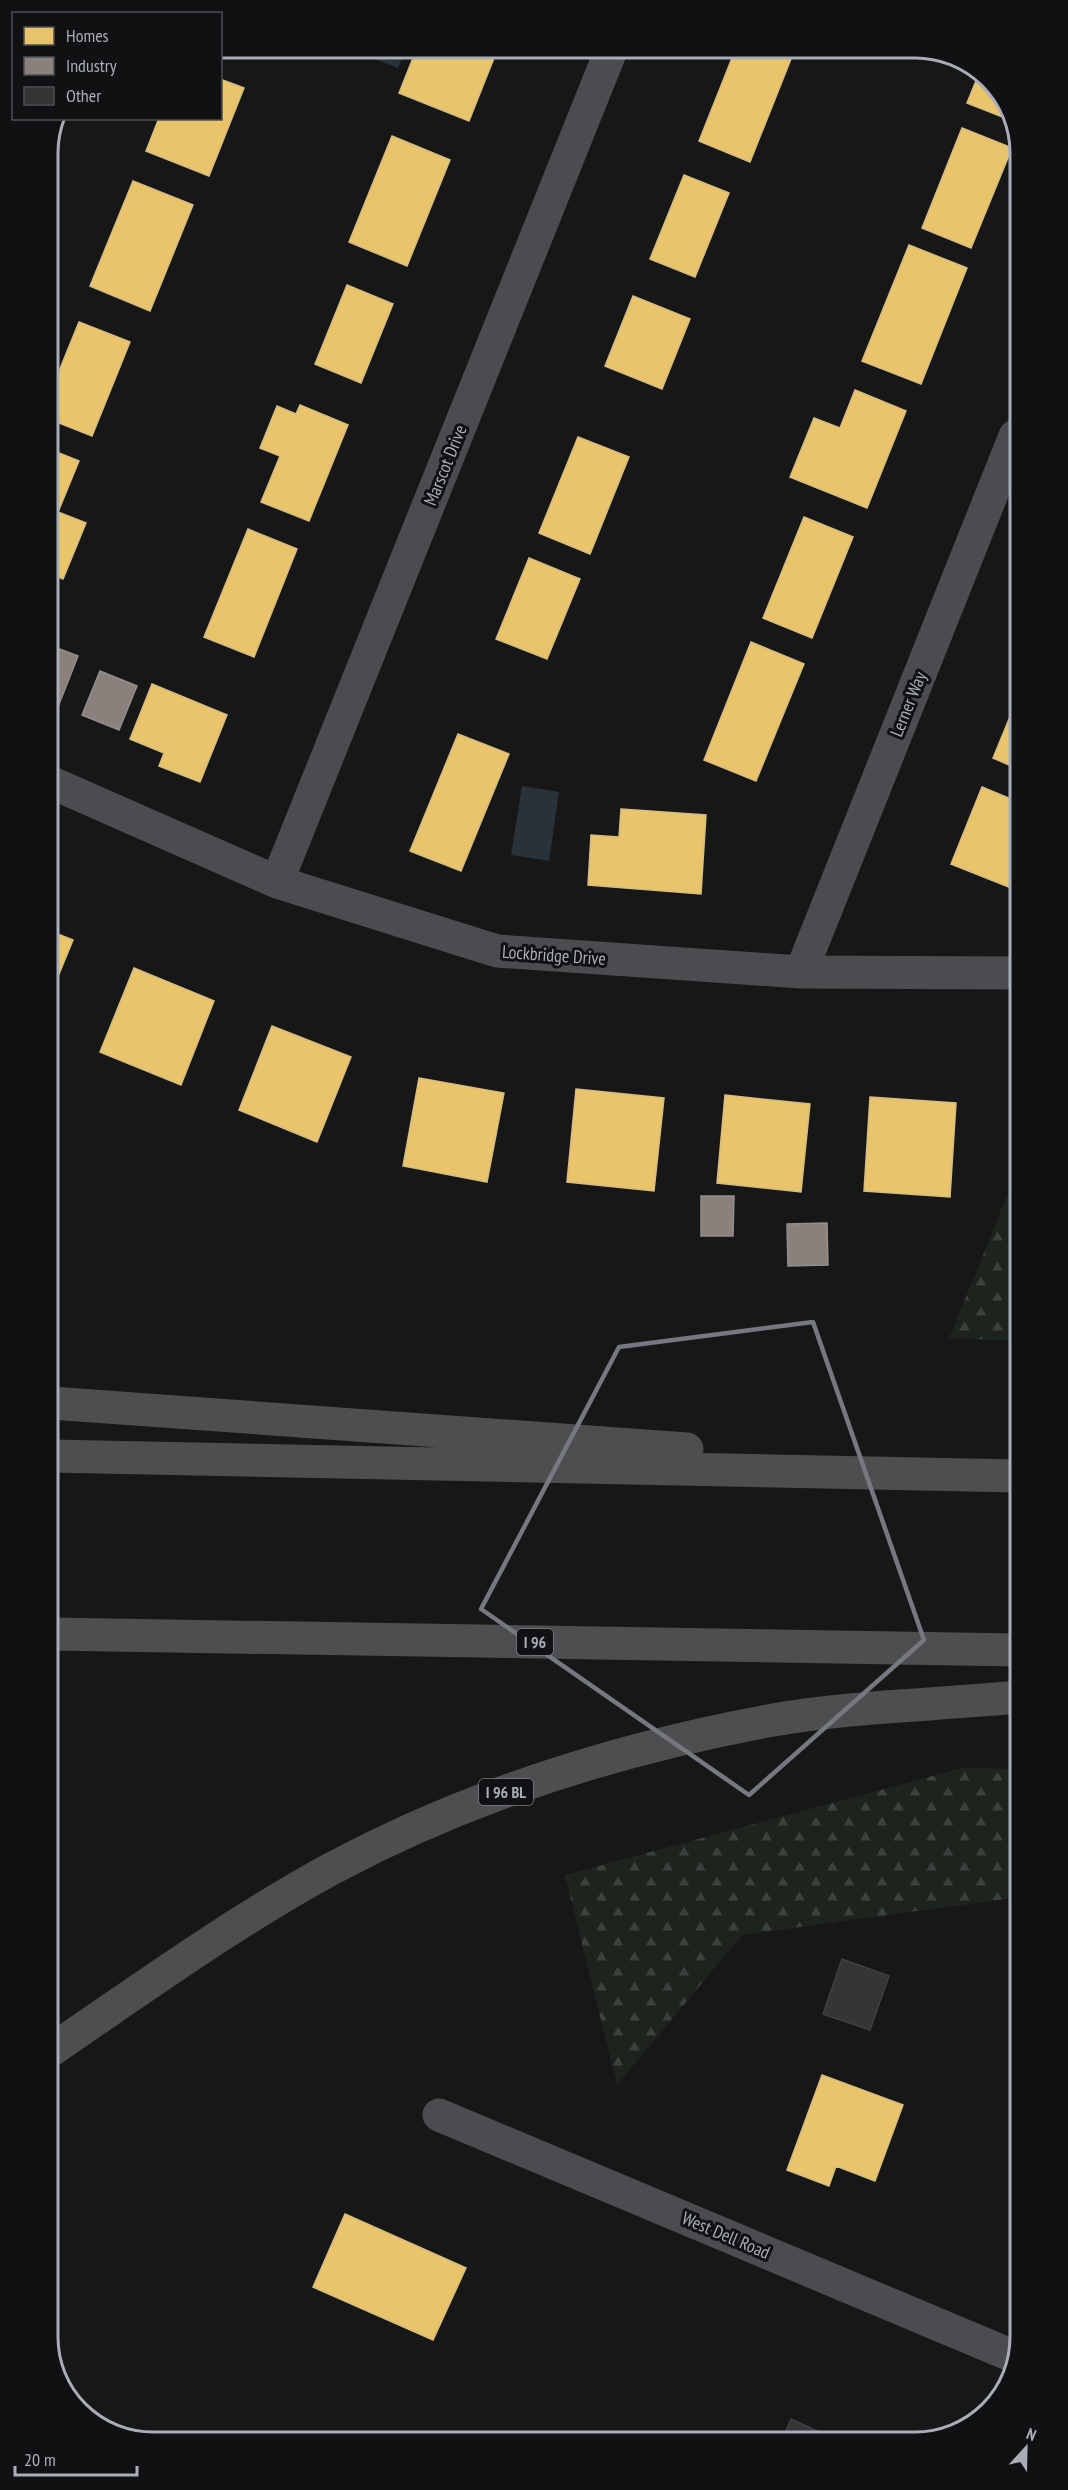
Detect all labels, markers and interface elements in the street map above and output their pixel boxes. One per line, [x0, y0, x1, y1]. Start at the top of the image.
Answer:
legend [12, 12, 222, 120]
text: Homes [66, 24, 109, 47]
text: Industry [66, 54, 117, 77]
text: Other [66, 84, 101, 107]
street label: Marscot Drive [418, 421, 472, 509]
street label: Lerner Way [885, 668, 932, 740]
street label: Lockbridge Drive [501, 940, 607, 970]
road number: I 96 [517, 1629, 553, 1655]
road number: I 96 BL [479, 1779, 533, 1805]
street label: West Dell Road [678, 2206, 774, 2264]
north arrow [996, 2418, 1056, 2478]
text: N [1024, 2423, 1039, 2445]
scale bar [15, 2439, 136, 2477]
text: 20 m [24, 2448, 56, 2471]

